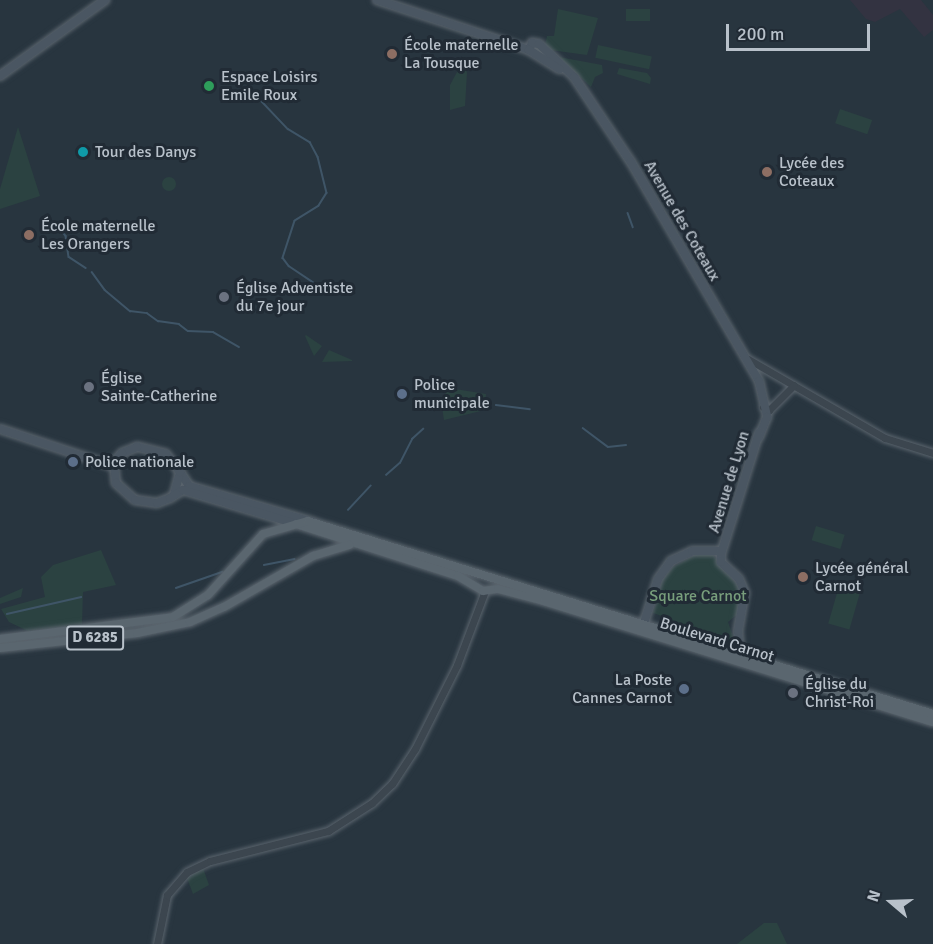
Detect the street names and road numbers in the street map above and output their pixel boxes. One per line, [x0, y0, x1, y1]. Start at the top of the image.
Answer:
street label: Avenue des Coteaux [640, 157, 724, 285]
street label: Avenue de Lyon [704, 429, 754, 535]
street label: Boulevard Carnot [658, 614, 776, 666]
road number: D 6285 [65, 626, 125, 650]

